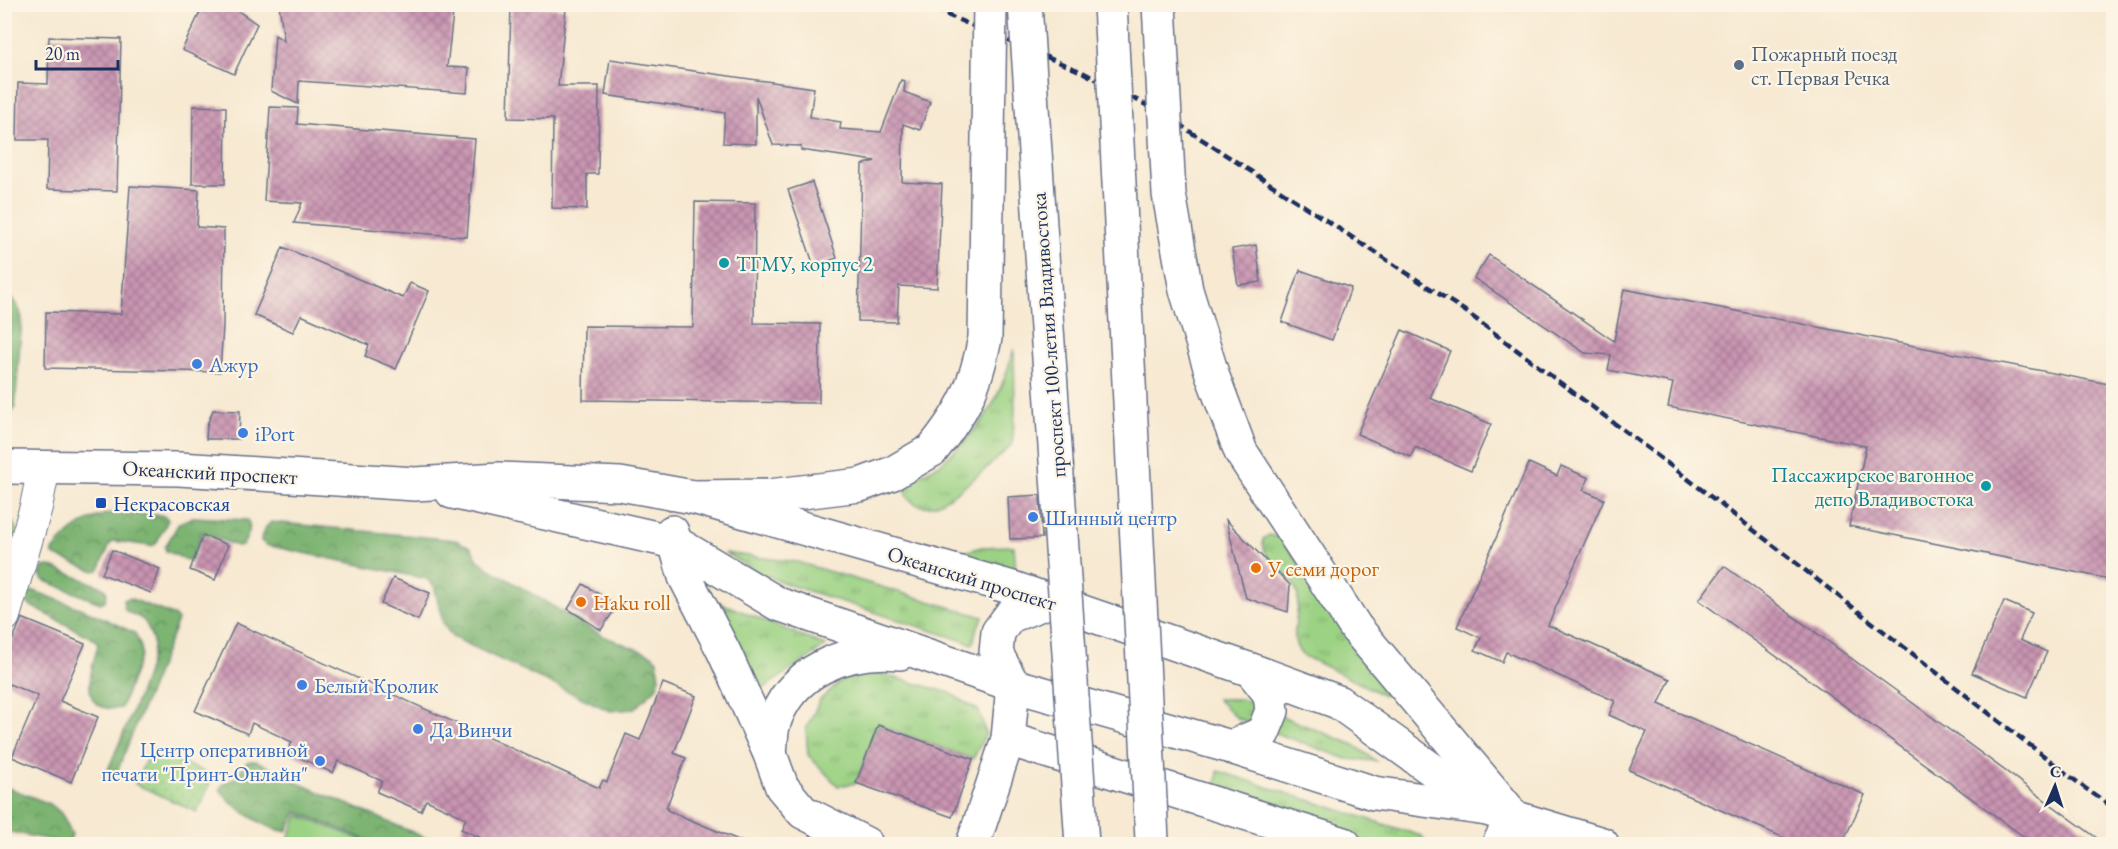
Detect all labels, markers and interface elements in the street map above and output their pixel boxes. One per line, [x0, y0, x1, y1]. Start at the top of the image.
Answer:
scale bar [36, 33, 118, 71]
place label: Пожарный поезд ст. Первая Речка [1751, 40, 1898, 91]
text: 20 m [45, 42, 80, 65]
marker: Пожарный поезд ст. Первая Речка [1732, 58, 1746, 72]
street label: проспект 100-летия Владивостока [1025, 191, 1071, 478]
place label: ТГМУ, корпус 2 [736, 250, 873, 277]
marker: ТГМУ, корпус 2 [717, 256, 731, 270]
place label: Ажур [208, 351, 258, 378]
marker: Ажур [190, 357, 204, 371]
place label: iPort [255, 420, 295, 447]
marker: iPort [236, 426, 250, 440]
street label: Океанский проспект [122, 454, 299, 490]
place label: Пассажирское вагонное депо Владивостока [1771, 461, 1975, 512]
marker: Пассажирское вагонное депо Владивостока [1979, 479, 1993, 493]
place label: Некрасовская [113, 490, 230, 517]
marker: Некрасовская [94, 496, 108, 510]
place label: Шинный центр [1045, 504, 1177, 531]
marker: Шинный центр [1026, 510, 1040, 524]
street label: Океанский проспект [884, 539, 1060, 617]
place label: У семи дорог [1267, 555, 1380, 582]
marker: У семи дорог [1249, 561, 1263, 575]
place label: Haku roll [593, 589, 671, 616]
marker: Haku roll [574, 595, 588, 609]
place label: Белый Кролик [314, 672, 439, 699]
marker: Белый Кролик [295, 678, 309, 692]
place label: Да Винчи [430, 716, 512, 743]
marker: Да Винчи [411, 722, 425, 736]
place label: Центр оперативной печати "Принт-Онлайн" [102, 736, 308, 787]
marker: Центр оперативной печати "Принт-Онлайн" [313, 754, 327, 768]
north arrow [2025, 756, 2085, 816]
text: С [2050, 761, 2062, 782]

